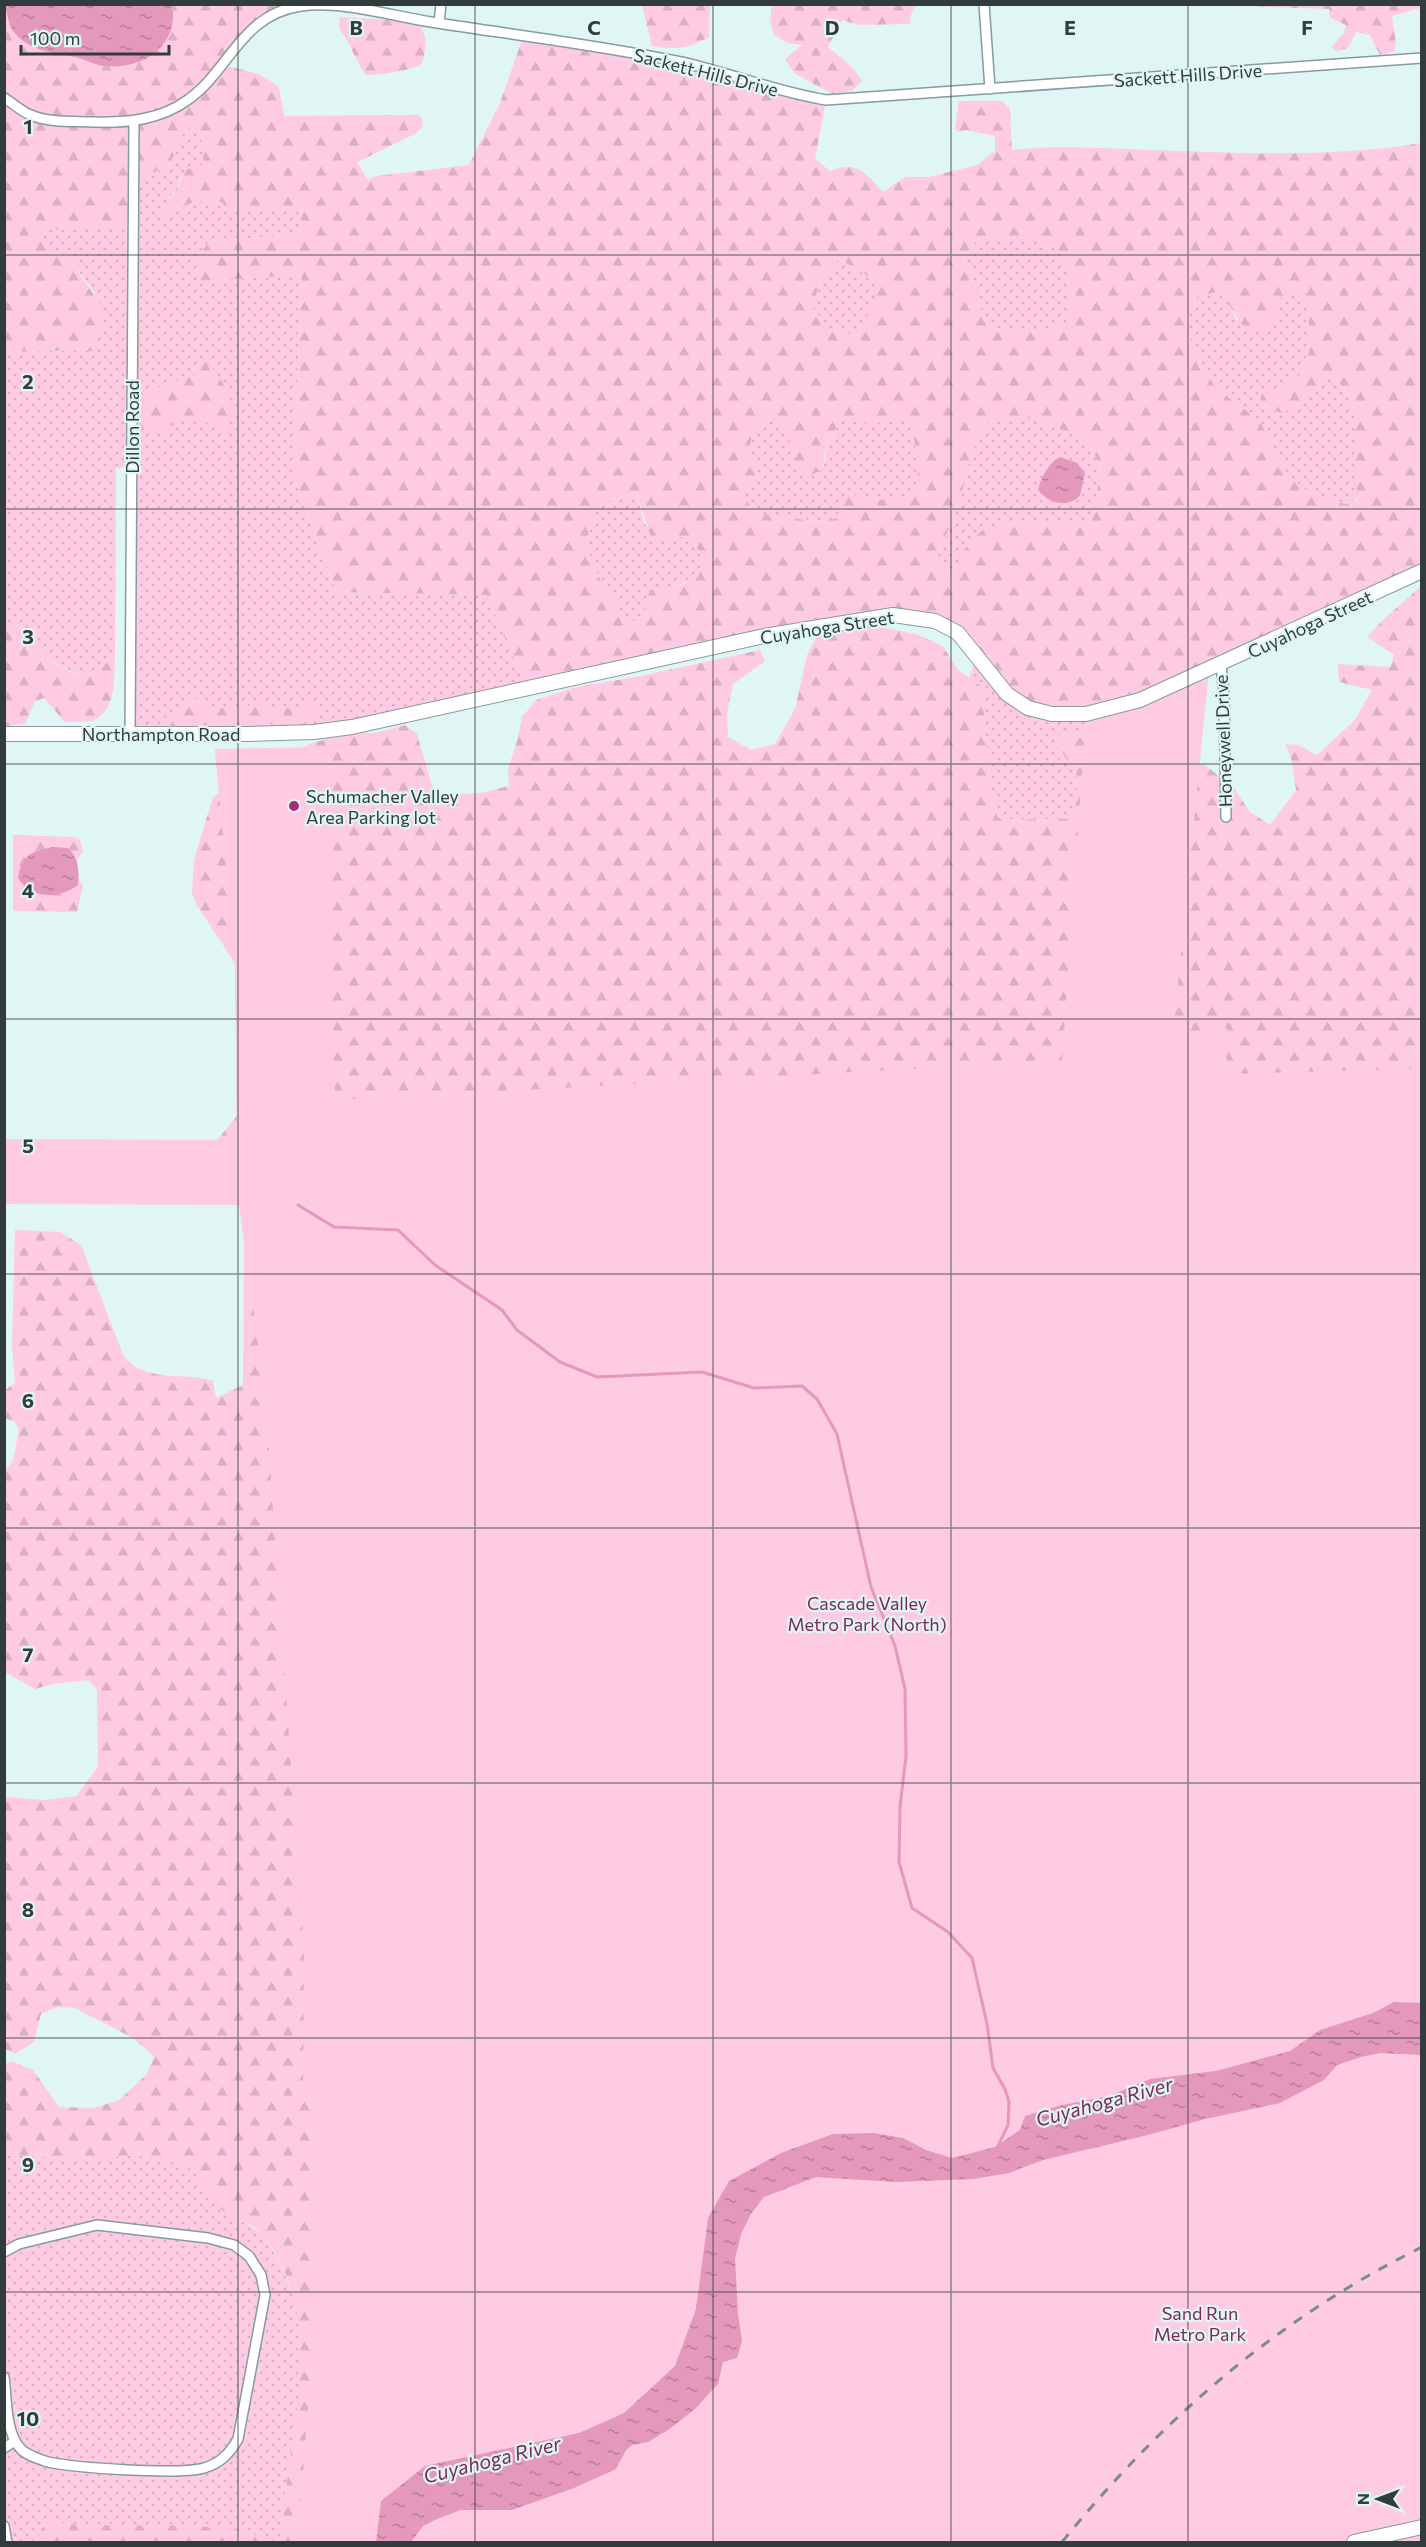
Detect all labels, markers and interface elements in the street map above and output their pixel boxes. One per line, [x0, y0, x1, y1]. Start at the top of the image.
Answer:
text: B [349, 15, 363, 39]
text: C [587, 15, 601, 39]
text: D [825, 15, 839, 39]
text: E [1064, 15, 1076, 39]
text: F [1301, 15, 1313, 39]
scale bar [21, 18, 170, 56]
text: 100 m [30, 27, 80, 49]
street label: Sackett Hills Drive [631, 43, 781, 101]
street label: Sackett Hills Drive [1113, 59, 1263, 91]
text: 1 [23, 114, 33, 138]
text: 2 [22, 369, 34, 393]
street label: Dillon Road [121, 380, 143, 474]
street label: Cuyahoga Street [1244, 585, 1376, 663]
street label: Cuyahoga Street [758, 606, 896, 648]
text: 3 [22, 624, 34, 648]
street label: Honeywell Drive [1210, 674, 1236, 808]
street label: Northampton Road [82, 723, 240, 745]
place label: Schumacher Valley Area Parking lot [306, 785, 459, 828]
marker: Schumacher Valley Area Parking lot [287, 799, 301, 813]
text: 4 [22, 878, 34, 902]
text: 5 [22, 1133, 34, 1157]
text: 6 [22, 1388, 34, 1412]
park label: Cascade Valley Metro Park (North) [787, 1592, 947, 1635]
text: 7 [23, 1642, 34, 1666]
text: 8 [22, 1897, 34, 1921]
water label: Cuyahoga River [1033, 2071, 1176, 2131]
text: 9 [22, 2152, 34, 2176]
park label: Sand Run Metro Park [1154, 2302, 1247, 2345]
text: 10 [17, 2406, 39, 2430]
water label: Cuyahoga River [421, 2430, 564, 2488]
north arrow [1348, 2469, 1408, 2529]
text: N [1353, 2493, 1372, 2505]

